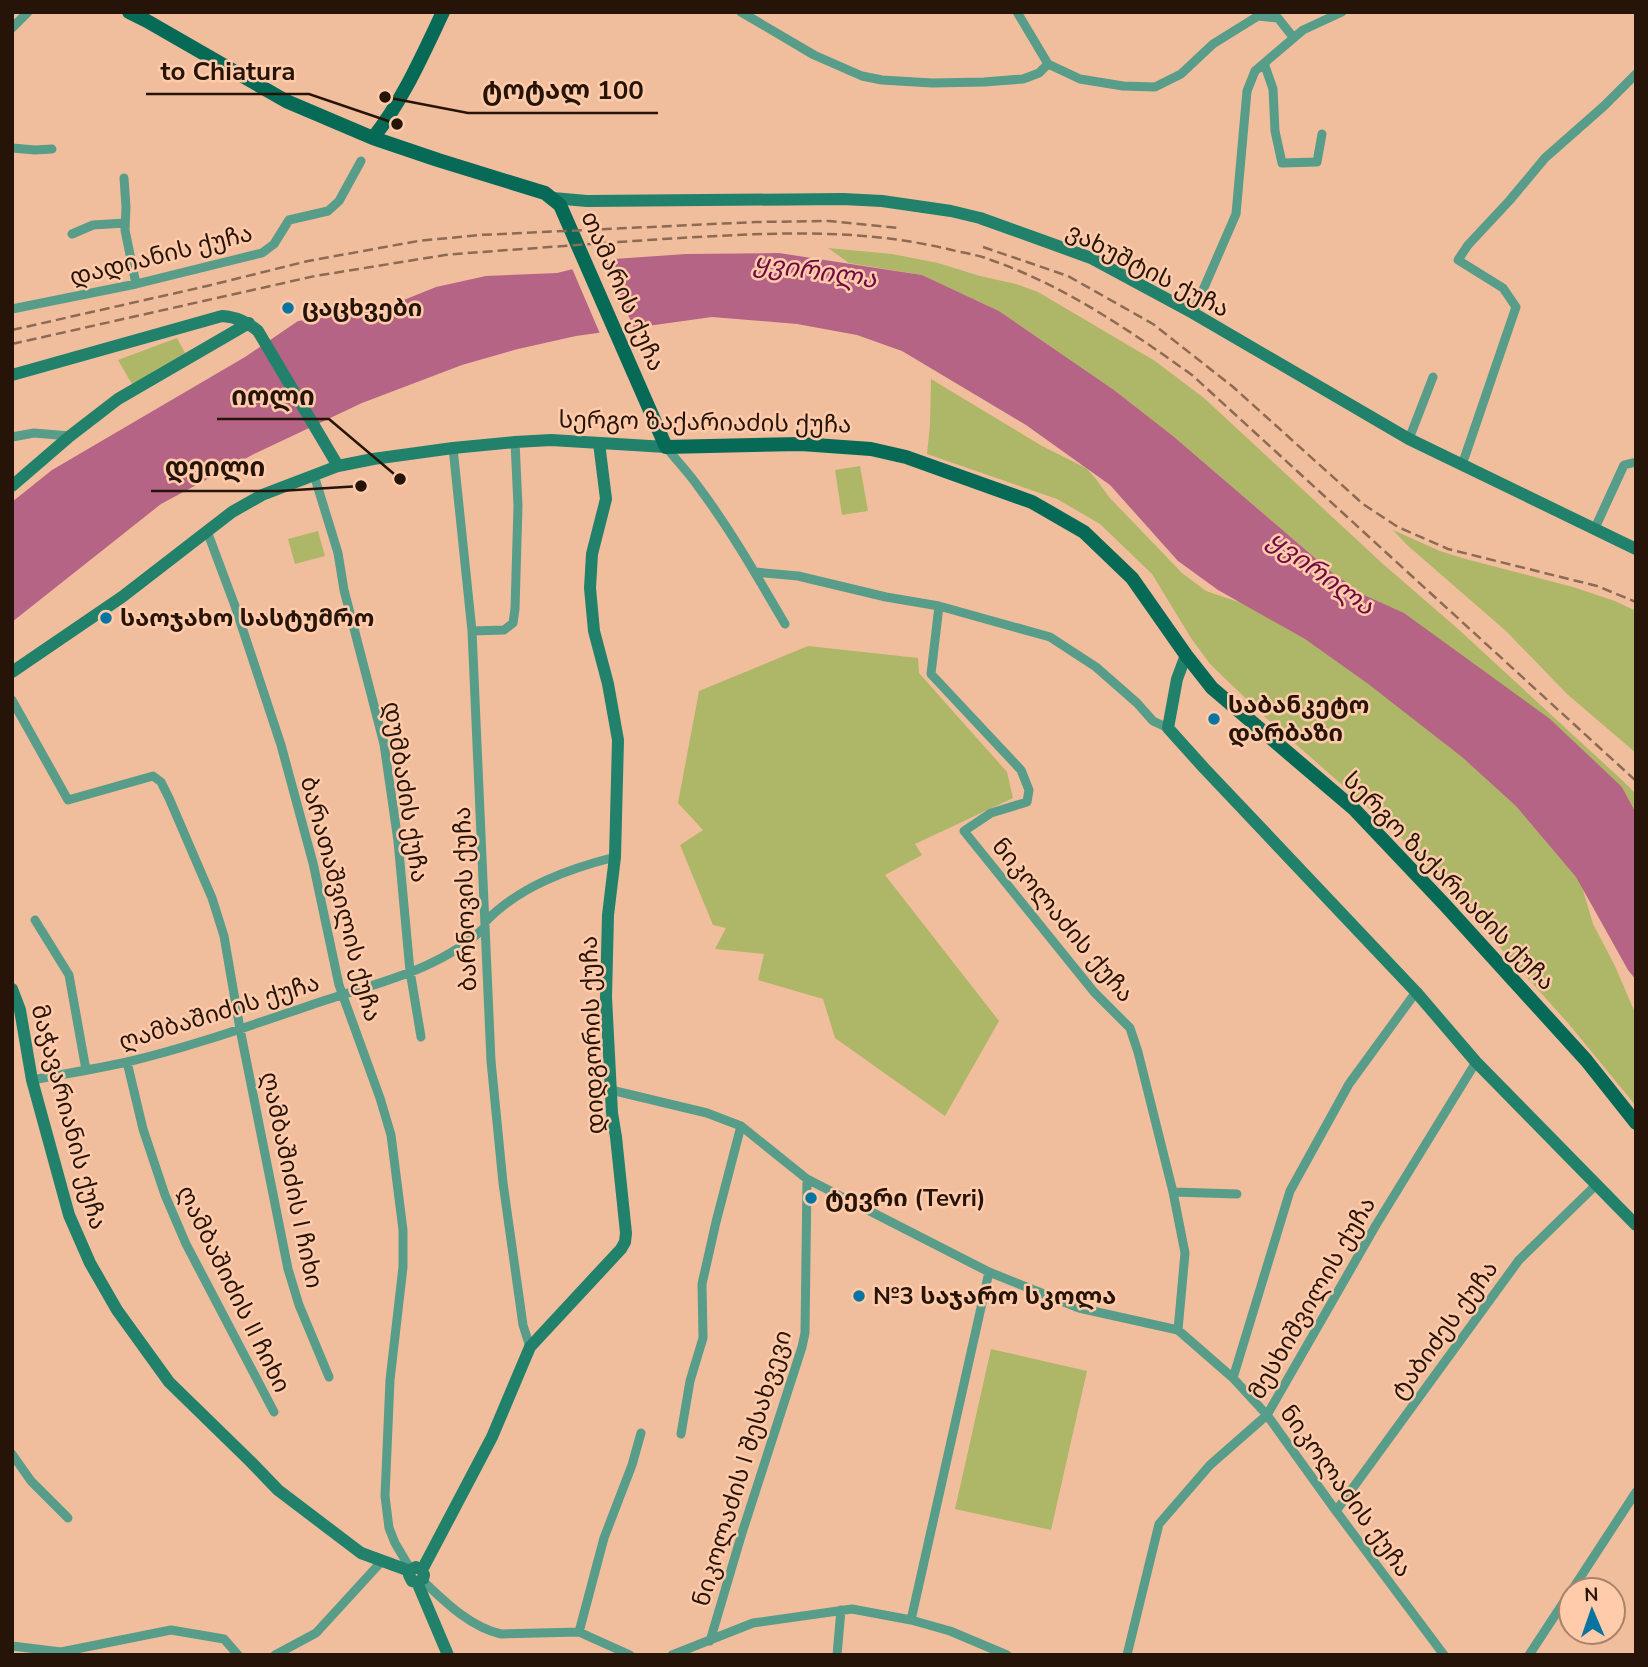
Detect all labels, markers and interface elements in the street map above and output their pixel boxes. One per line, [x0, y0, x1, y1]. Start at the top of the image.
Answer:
callout: to Chiatura [146, 47, 309, 94]
text: to Chiatura [161, 54, 295, 89]
callout: ტოტალ 100 [468, 66, 658, 113]
text: ტოტალ 100 [482, 73, 644, 108]
street label: თამარის ქუჩა [573, 206, 673, 376]
street label: ვახუშტის ქუჩა [1061, 215, 1235, 325]
street label: დადიანის ქუჩა [66, 217, 256, 293]
water label: ყვირილა [751, 245, 879, 297]
place label: ცაცხვები [302, 292, 422, 324]
marker: ცაცხვები [280, 300, 296, 316]
callout: იოლი [217, 372, 329, 419]
text: იოლი [231, 379, 315, 414]
street label: სერგო ზაქარიაძის ქუჩა [558, 403, 852, 441]
callout: დეილი [151, 444, 279, 491]
text: დეილი [165, 450, 265, 485]
water label: ყვირილა [1261, 523, 1382, 624]
place label: საოჯახო სასტუმრო [120, 602, 374, 634]
marker: საოჯახო სასტუმრო [98, 610, 114, 626]
place label: საბანკეტო დარბაზი [1228, 689, 1369, 749]
street label: დუმბაძის ქუჩა [376, 699, 436, 885]
marker: საბანკეტო დარბაზი [1206, 711, 1222, 727]
street label: სერგო ზაქარიაძის ქუჩა [1336, 765, 1562, 997]
street label: ბარათაშვილის ქუჩა [293, 773, 389, 1025]
street label: ბარნოვის ქუჩა [446, 806, 484, 992]
street label: ნიკოლაძის ქუჩა [985, 831, 1141, 1009]
street label: დიდგორის ქუჩა [573, 935, 611, 1135]
street label: ღამბაშიძის ქუჩა [115, 966, 323, 1058]
street label: მაჭავარიანის ქუჩა [24, 1001, 114, 1233]
street label: ღამბაშიძის I ჩიხი [253, 1069, 331, 1291]
street label: ღამბაშიძის II ჩიხი [170, 1180, 298, 1398]
place label: ტევრი (Tevri) [825, 1182, 986, 1214]
marker: ტევრი (Tevri) [803, 1190, 819, 1206]
street label: მესხიშვილის ქუჩა [1241, 1191, 1383, 1405]
street label: ტაბიძეს ქუჩა [1383, 1254, 1505, 1406]
place label: №3 საჯარო სკოლა [873, 1280, 1116, 1312]
marker: №3 საჯარო სკოლა [851, 1288, 867, 1304]
street label: ნიკოლაძის I შესახვევი [685, 1326, 799, 1610]
street label: ნიკოლაძის ქუჩა [1273, 1398, 1419, 1584]
north arrow [1557, 1576, 1627, 1646]
text: N [1584, 1582, 1599, 1608]

